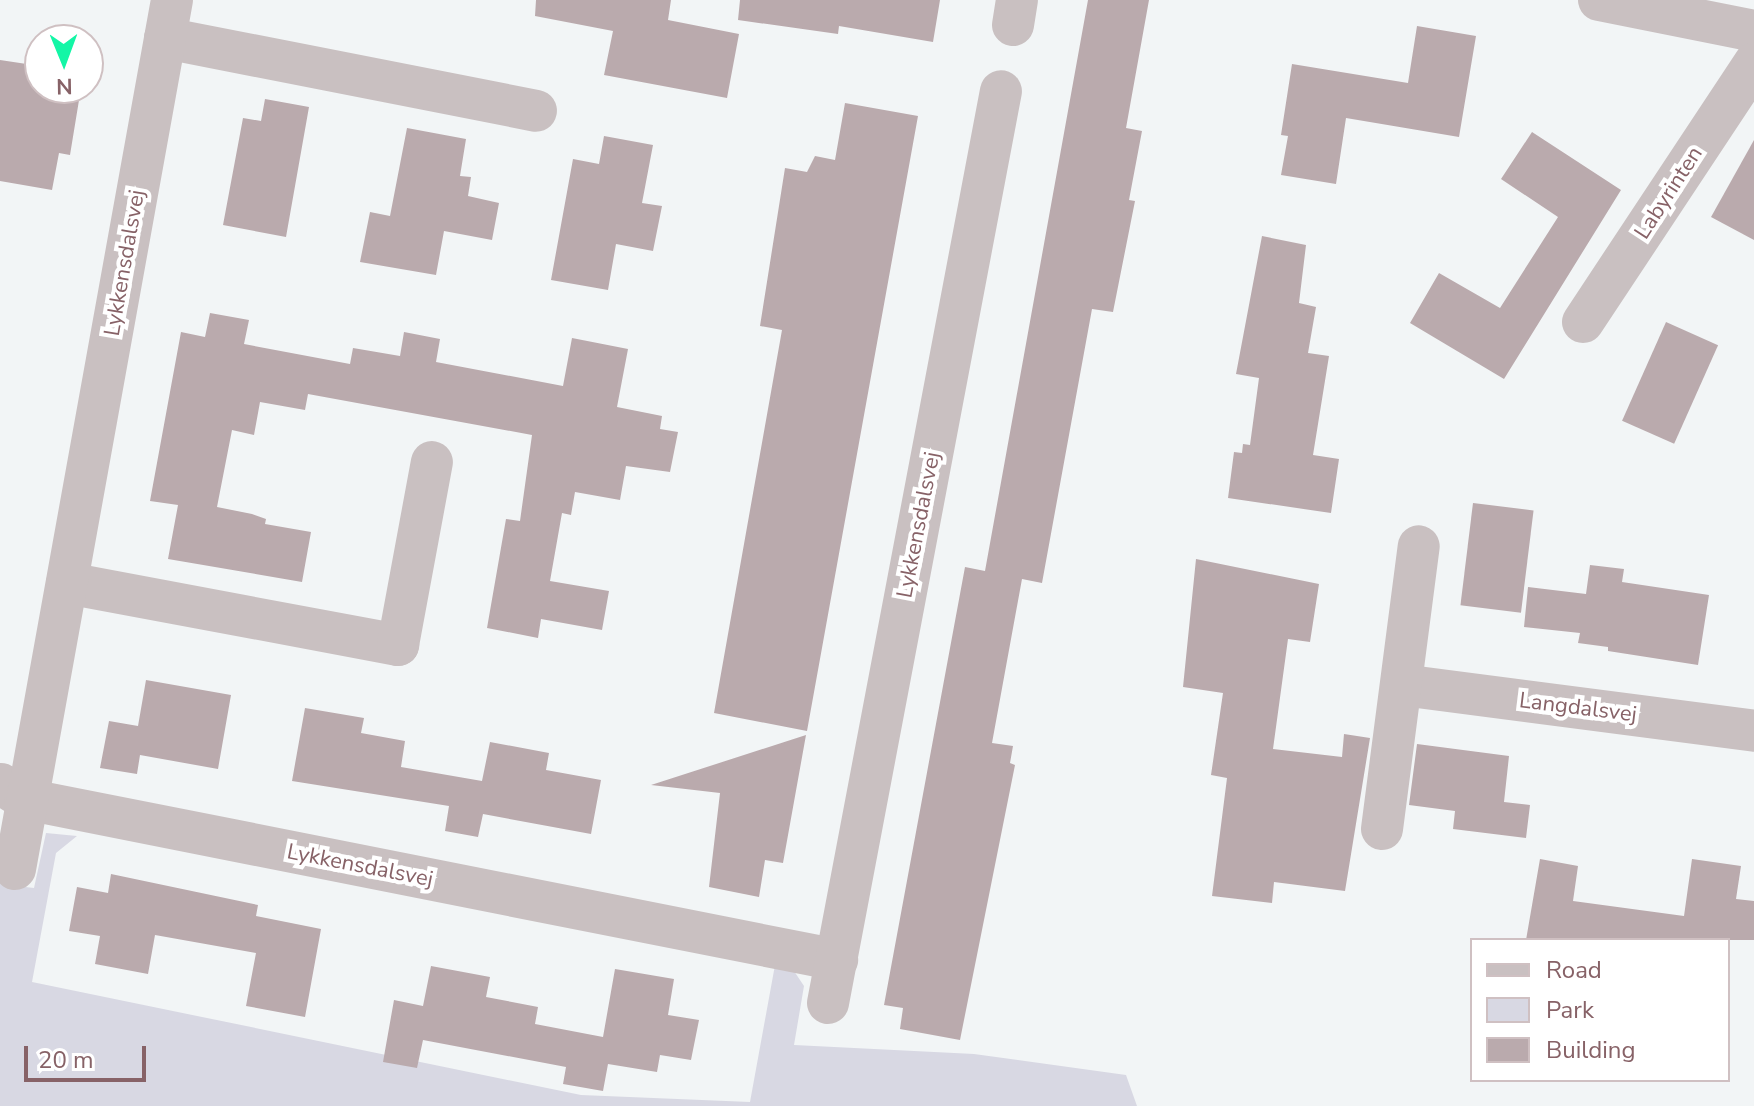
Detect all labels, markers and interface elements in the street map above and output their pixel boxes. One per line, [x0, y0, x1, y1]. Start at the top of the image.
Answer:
north arrow [24, 24, 104, 104]
text: N [56, 71, 73, 101]
street label: Labyrinten [1629, 142, 1709, 244]
street label: Lykkensdalsvej [99, 188, 151, 338]
street label: Lykkensdalsvej [892, 450, 946, 600]
street label: Langdalsvej [1518, 688, 1638, 728]
street label: Lykkensdalsvej [285, 839, 435, 893]
legend [1470, 938, 1730, 1082]
text: Road [1546, 954, 1602, 986]
text: Park [1546, 994, 1594, 1026]
scale bar [28, 1030, 150, 1080]
text: Building [1546, 1034, 1636, 1066]
text: 20 m [38, 1044, 94, 1076]

